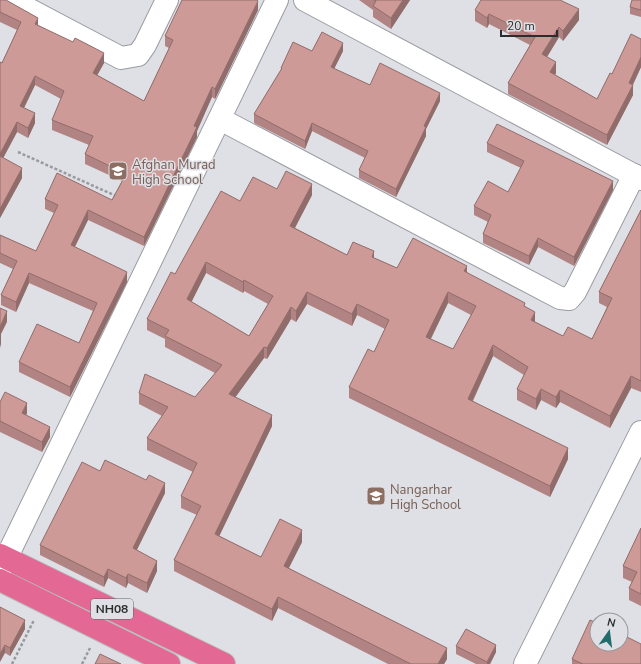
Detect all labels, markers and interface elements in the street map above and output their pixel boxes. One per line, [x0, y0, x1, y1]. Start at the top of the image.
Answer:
scale bar [501, 12, 557, 38]
text: 20 m [507, 18, 535, 34]
place label: Afghan Murad High School [132, 156, 216, 189]
school or university icon: Afghan Murad High School [107, 160, 129, 182]
place label: Nangarhar High School [390, 481, 461, 514]
school or university icon: Nangarhar High School [365, 485, 387, 507]
road number: NH08 [91, 599, 133, 619]
north arrow [589, 612, 629, 652]
text: N [605, 615, 617, 631]

